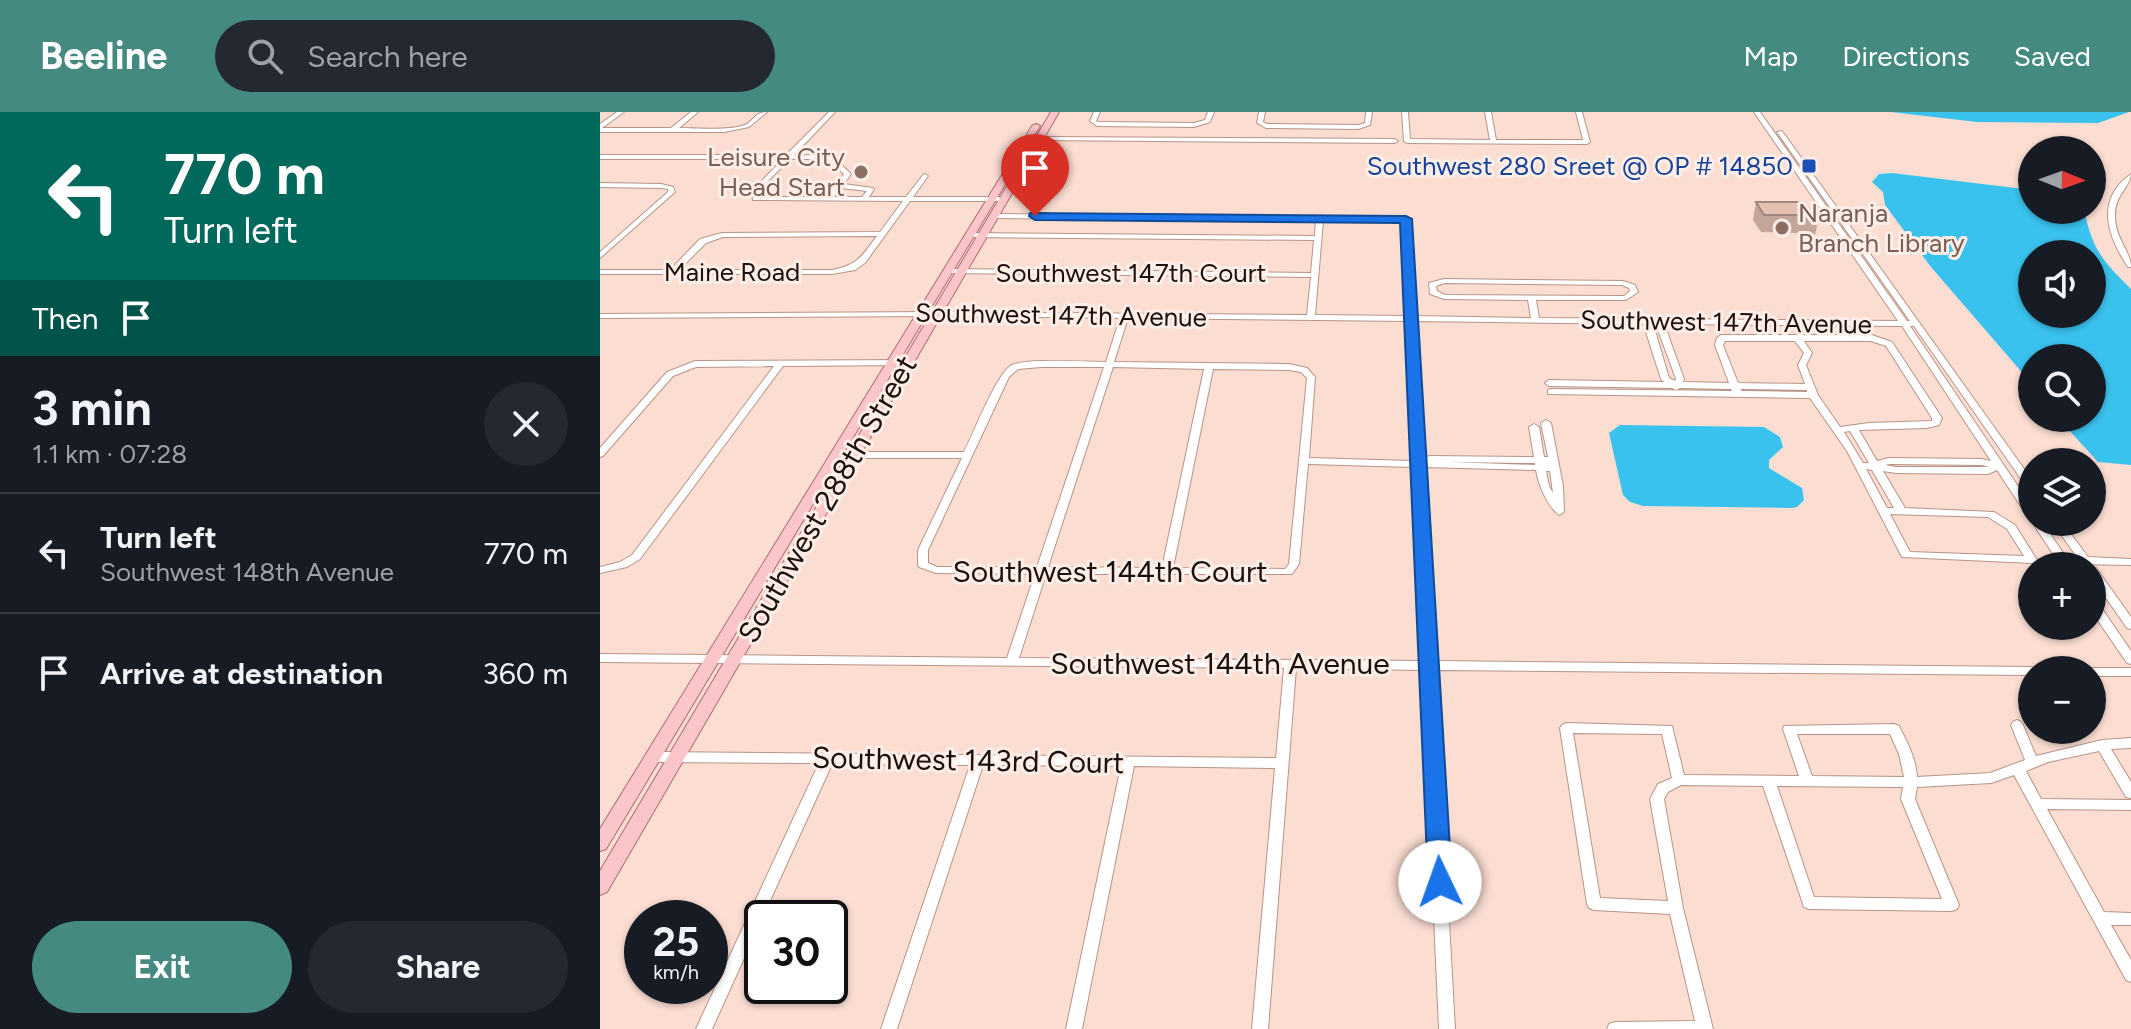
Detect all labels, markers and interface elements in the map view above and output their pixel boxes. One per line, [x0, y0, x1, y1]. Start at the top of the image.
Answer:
search box [215, 20, 775, 92]
text: Beeline [40, 33, 167, 79]
icon: search [243, 34, 287, 78]
text: Search here [307, 38, 468, 75]
text: Map [1744, 39, 1798, 73]
text: Directions [1842, 39, 1970, 73]
text: Saved [2014, 39, 2091, 73]
pin [1001, 134, 1069, 216]
north arrow [2018, 136, 2106, 224]
map controls [2018, 136, 2106, 744]
text: 770 m [164, 141, 325, 208]
place label: Leisure City Head Start [707, 141, 845, 203]
icon: left [32, 144, 136, 248]
icon: arrive [1013, 146, 1057, 190]
place label: Southwest 280 Sreet @ OP # 14850 [1367, 150, 1793, 182]
marker: Southwest 280 Sreet @ OP # 14850 [1800, 157, 1818, 175]
marker: Leisure City Head Start [852, 163, 870, 181]
place label: Naranja Branch Library [1798, 197, 1965, 259]
text: Turn left [164, 209, 298, 252]
marker: Naranja Branch Library [1773, 219, 1791, 237]
button: sound [2018, 240, 2106, 328]
street label: Maine Road [664, 256, 800, 288]
street label: Southwest 147th Court [996, 257, 1267, 289]
icon: arrive [114, 296, 158, 340]
street label: Southwest 147th Avenue [915, 296, 1207, 334]
text: Then [32, 300, 98, 337]
street label: Southwest 147th Avenue [1580, 303, 1872, 341]
button: search [2018, 344, 2106, 432]
street label: Southwest 288th Street [730, 349, 924, 649]
text: 3 min [32, 379, 152, 437]
button: close [484, 382, 568, 466]
text: 1.1 km · 07:28 [32, 438, 187, 470]
button: layers [2018, 448, 2106, 536]
text: Turn left [100, 519, 217, 556]
icon: left [32, 531, 76, 575]
text: 770 m [484, 535, 568, 572]
button: + [2018, 552, 2106, 640]
street label: Southwest 144th Court [952, 553, 1268, 590]
text: Southwest 148th Avenue [100, 556, 394, 588]
street label: Southwest 144th Avenue [1050, 645, 1390, 682]
icon: arrive [32, 651, 76, 695]
text: Arrive at destination [100, 655, 383, 692]
text: 360 m [483, 655, 568, 692]
button: − [2018, 656, 2106, 744]
street label: Southwest 143rd Court [811, 739, 1125, 781]
position arrow [1398, 840, 1482, 924]
speed limit sign: 30 [744, 900, 848, 1004]
text: 25 [653, 918, 699, 966]
button: Exit [32, 921, 292, 1013]
button: Share [308, 921, 568, 1013]
text: km/h [653, 960, 699, 984]

